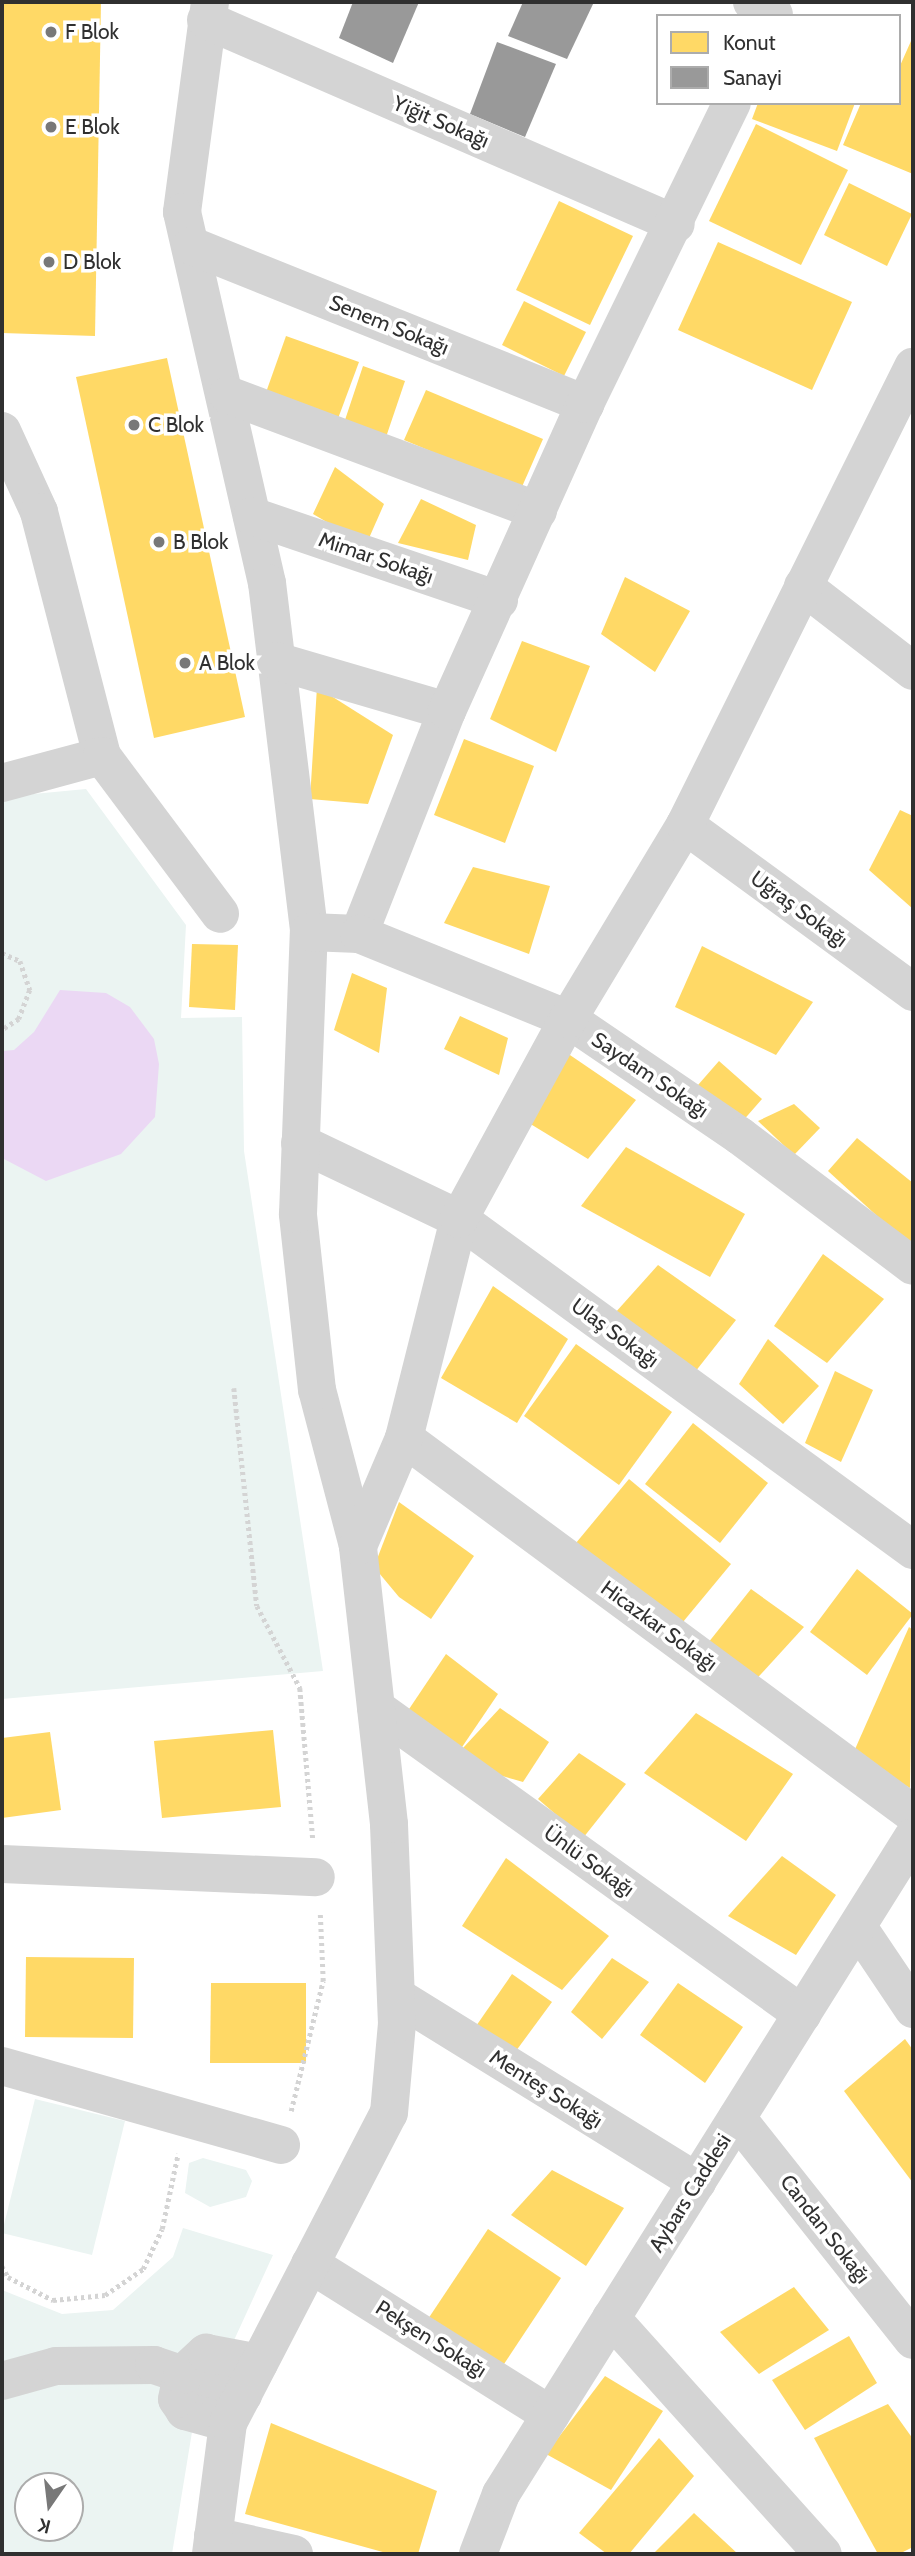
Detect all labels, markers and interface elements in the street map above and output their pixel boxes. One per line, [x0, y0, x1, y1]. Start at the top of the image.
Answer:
legend [656, 14, 901, 105]
place label: F Blok [65, 19, 119, 45]
marker: F Blok [43, 24, 59, 40]
text: Konut [723, 30, 776, 55]
text: Sanayi [723, 65, 782, 90]
street label: Yiğit Sokağı [389, 90, 493, 154]
place label: E Blok [65, 114, 120, 140]
marker: E Blok [43, 119, 59, 135]
place label: D Blok [63, 249, 121, 275]
marker: D Blok [41, 254, 57, 270]
street label: Senem Sokağı [326, 290, 452, 360]
place label: C Blok [148, 412, 204, 438]
marker: C Blok [126, 417, 142, 433]
street label: Mimar Sokağı [316, 527, 436, 589]
place label: B Blok [173, 529, 228, 555]
marker: B Blok [151, 534, 167, 550]
place label: A Blok [199, 650, 255, 676]
marker: A Blok [177, 655, 193, 671]
street label: Uğraş Sokağı [746, 865, 852, 953]
street label: Saydam Sokağı [587, 1027, 713, 1123]
street label: Ulaş Sokağı [567, 1293, 663, 1373]
street label: Hicazkar Sokağı [596, 1575, 722, 1677]
street label: Ünlü Sokağı [539, 1820, 639, 1902]
street label: Menteş Sokağı [485, 2044, 607, 2134]
street label: Aybars Caddesi [644, 2129, 736, 2257]
street label: Candan Sokağı [775, 2170, 875, 2288]
street label: Pekşen Sokağı [371, 2295, 491, 2383]
north arrow [14, 2472, 84, 2542]
text: K [36, 2513, 53, 2539]

